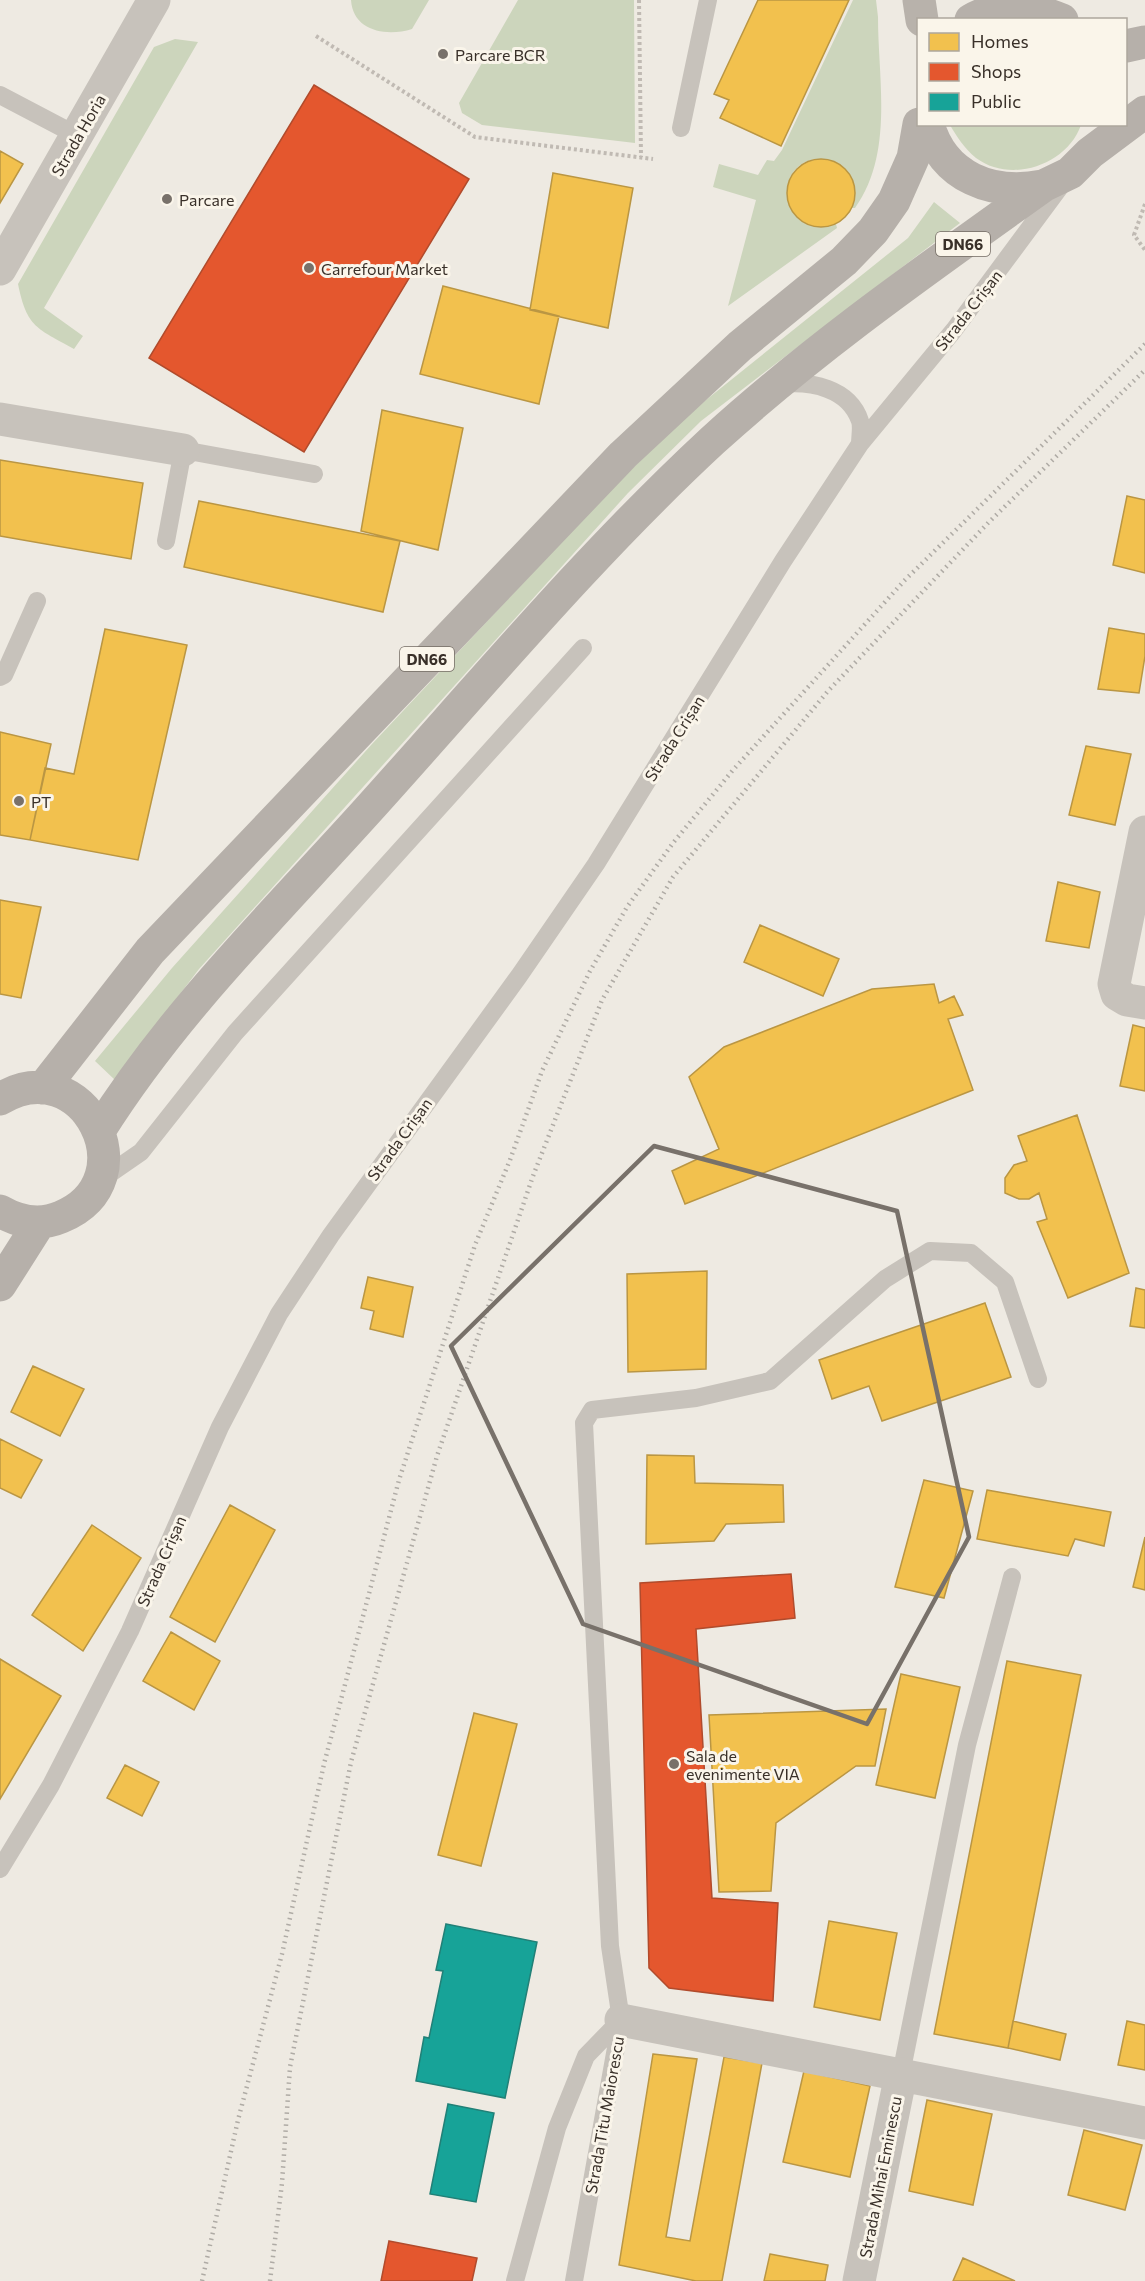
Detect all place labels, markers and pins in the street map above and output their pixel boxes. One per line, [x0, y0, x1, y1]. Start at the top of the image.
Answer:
place label: Parcare BCR [455, 45, 546, 64]
marker: Parcare BCR [436, 47, 450, 61]
place label: Parcare [179, 190, 234, 209]
marker: Parcare [160, 192, 174, 206]
place label: Carrefour Market [321, 259, 449, 278]
marker: Carrefour Market [302, 261, 316, 275]
place label: PT [31, 792, 51, 811]
marker: PT [12, 794, 26, 808]
place label: Sala de evenimente VIA [686, 1746, 800, 1783]
marker: Sala de evenimente VIA [667, 1757, 681, 1771]

